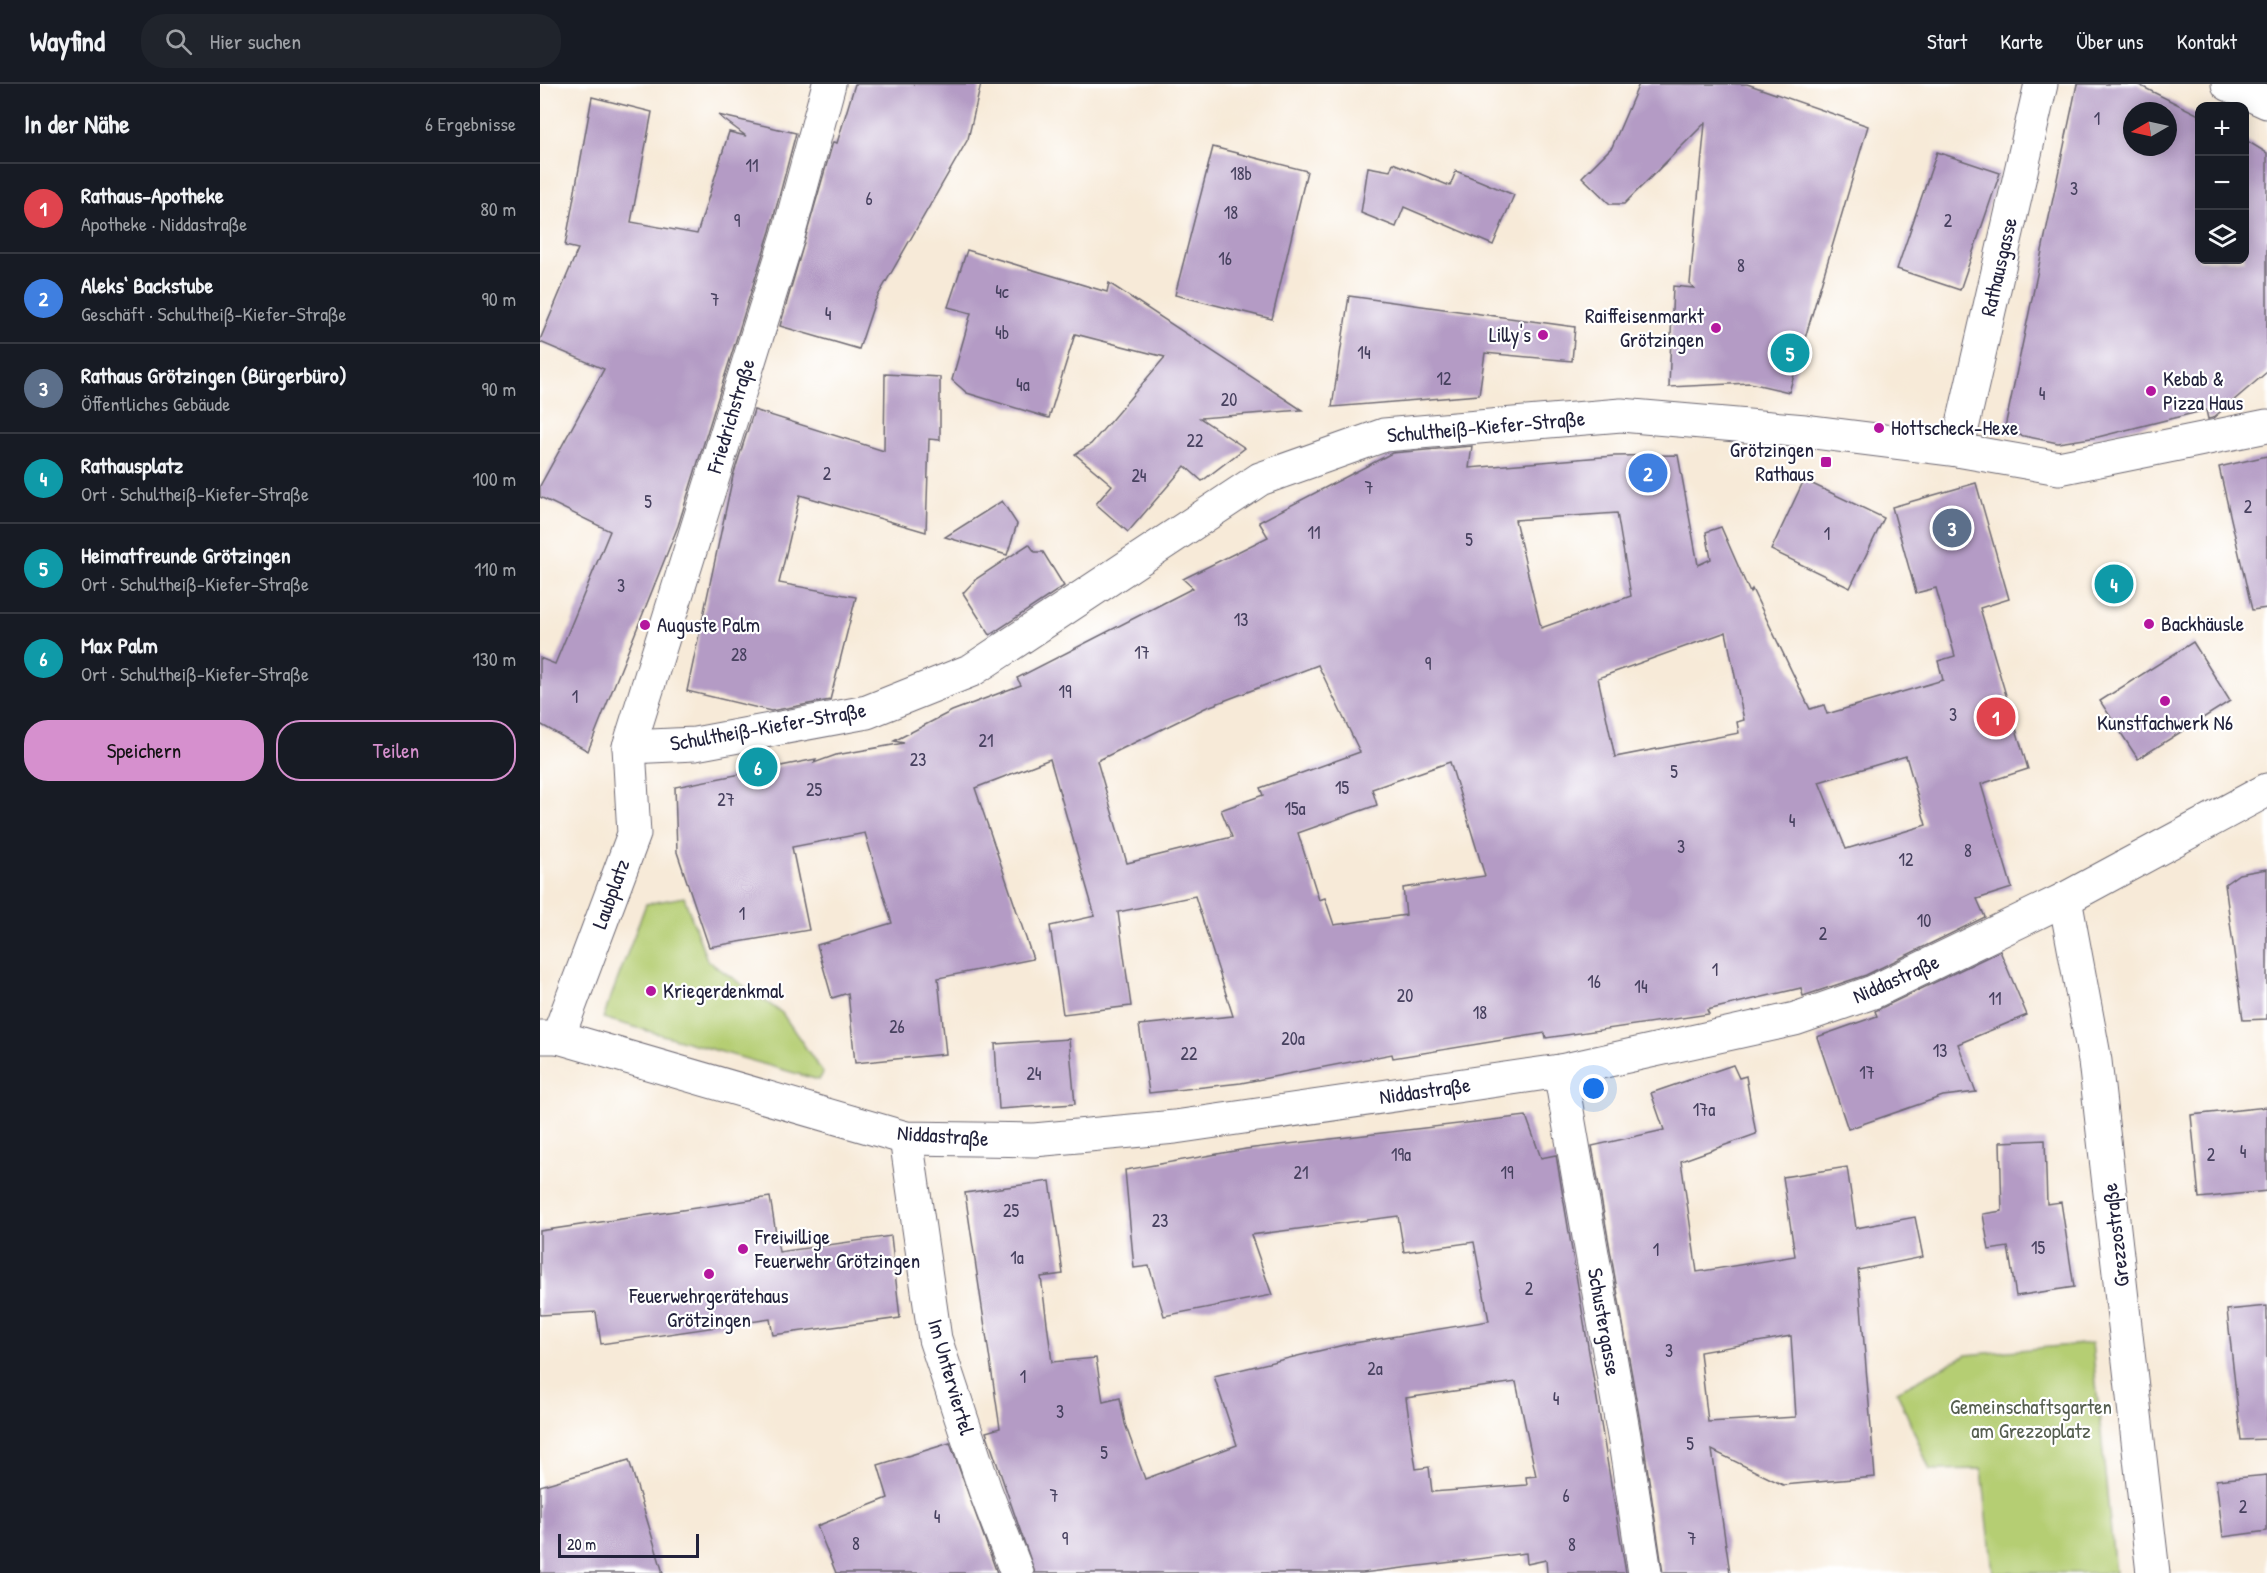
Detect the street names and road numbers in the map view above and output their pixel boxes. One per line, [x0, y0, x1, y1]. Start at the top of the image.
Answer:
street label: Rathausgasse [1973, 215, 2024, 319]
street label: Friedrichstraße [699, 355, 762, 478]
street label: Schultheiß-Kiefer-Straße [1386, 403, 1586, 450]
street label: Schultheiß-Kiefer-Straße [668, 695, 868, 758]
street label: Laubplatz [585, 855, 636, 933]
street label: Niddastraße [1848, 947, 1944, 1010]
street label: Niddastraße [1378, 1070, 1472, 1111]
street label: Niddastraße [896, 1118, 990, 1153]
street label: Grezzostraße [2095, 1182, 2136, 1288]
street label: Schustergasse [1581, 1266, 1628, 1378]
street label: Im Unterviertel [921, 1315, 982, 1439]

